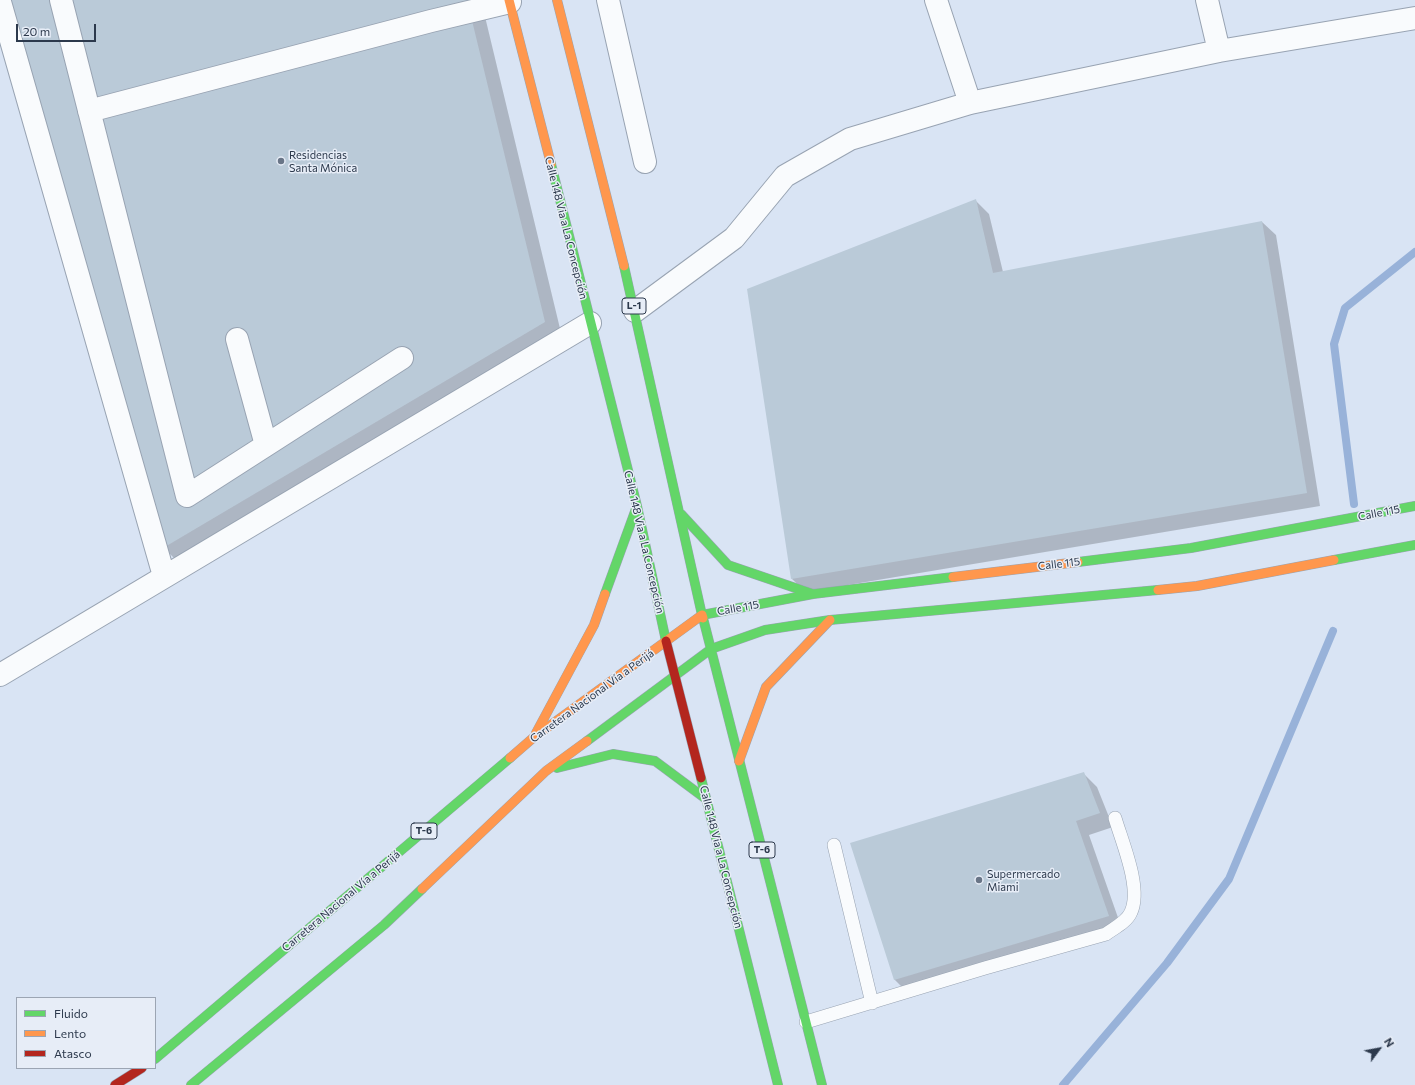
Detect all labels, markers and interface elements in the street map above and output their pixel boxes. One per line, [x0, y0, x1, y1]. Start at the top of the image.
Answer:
scale bar [18, 16, 98, 42]
text: 20 m [23, 24, 50, 38]
place label: Residencias Santa Mónica [289, 148, 357, 174]
street label: Calle 148 Via a La Concepción [542, 155, 590, 301]
marker: Residencias Santa Mónica [276, 156, 286, 166]
road number: L-1 [622, 298, 646, 314]
street label: Calle 148 Via a La Concepción [621, 469, 667, 615]
street label: Calle 115 [1357, 502, 1401, 524]
street label: Calle 115 [1037, 555, 1081, 573]
street label: Calle 115 [716, 598, 760, 618]
street label: Carretera Nacional Vía a Perijá [527, 647, 657, 745]
street label: Calle 148 Via a La Concepción [697, 784, 745, 930]
road number: T-6 [411, 823, 437, 839]
road number: T-6 [749, 842, 775, 858]
street label: Carretera Nacional Vía a Perijá [279, 848, 403, 954]
place label: Supermercado Miami [987, 867, 1060, 893]
marker: Supermercado Miami [974, 875, 984, 885]
legend [16, 997, 156, 1069]
text: Fluido [54, 1006, 88, 1020]
text: Lento [54, 1026, 86, 1040]
north arrow [1359, 1029, 1399, 1069]
text: N [1382, 1035, 1397, 1049]
text: Atasco [54, 1046, 92, 1060]

